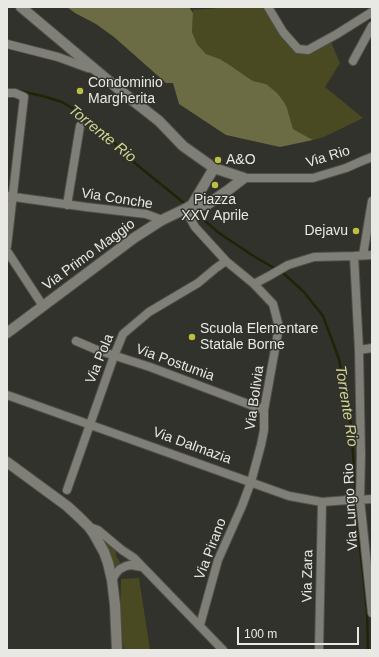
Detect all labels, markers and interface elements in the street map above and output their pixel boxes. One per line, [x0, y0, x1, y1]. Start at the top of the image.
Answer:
place label: Condominio Margherita [88, 75, 163, 108]
marker: Condominio Margherita [75, 86, 85, 96]
water label: Torrente Rio [64, 101, 140, 167]
street label: Via Rio [304, 142, 352, 172]
place label: A&O [226, 152, 256, 168]
marker: A&O [213, 155, 223, 165]
marker: Piazza XXV Aprile [210, 180, 220, 190]
street label: Via Conche [80, 185, 154, 213]
place label: Piazza XXV Aprile [181, 192, 249, 224]
street label: Via Primo Maggio [39, 216, 139, 294]
place label: Dejavu [304, 223, 348, 239]
marker: Dejavu [351, 226, 361, 236]
place label: Scuola Elementare Statale Borne [200, 321, 318, 354]
street label: Via Pola [82, 332, 118, 386]
marker: Scuola Elementare Statale Borne [187, 332, 197, 342]
street label: Via Postumia [133, 341, 217, 385]
water label: Torrente Rio [331, 364, 361, 448]
street label: Via Bolivia [242, 365, 268, 431]
street label: Via Dalmazia [150, 424, 234, 468]
street label: Via Lungo Rio [340, 463, 362, 551]
street label: Via Pirano [192, 516, 230, 582]
street label: Via Zara [299, 550, 317, 602]
scale bar [239, 619, 361, 645]
text: 100 m [244, 627, 277, 641]

